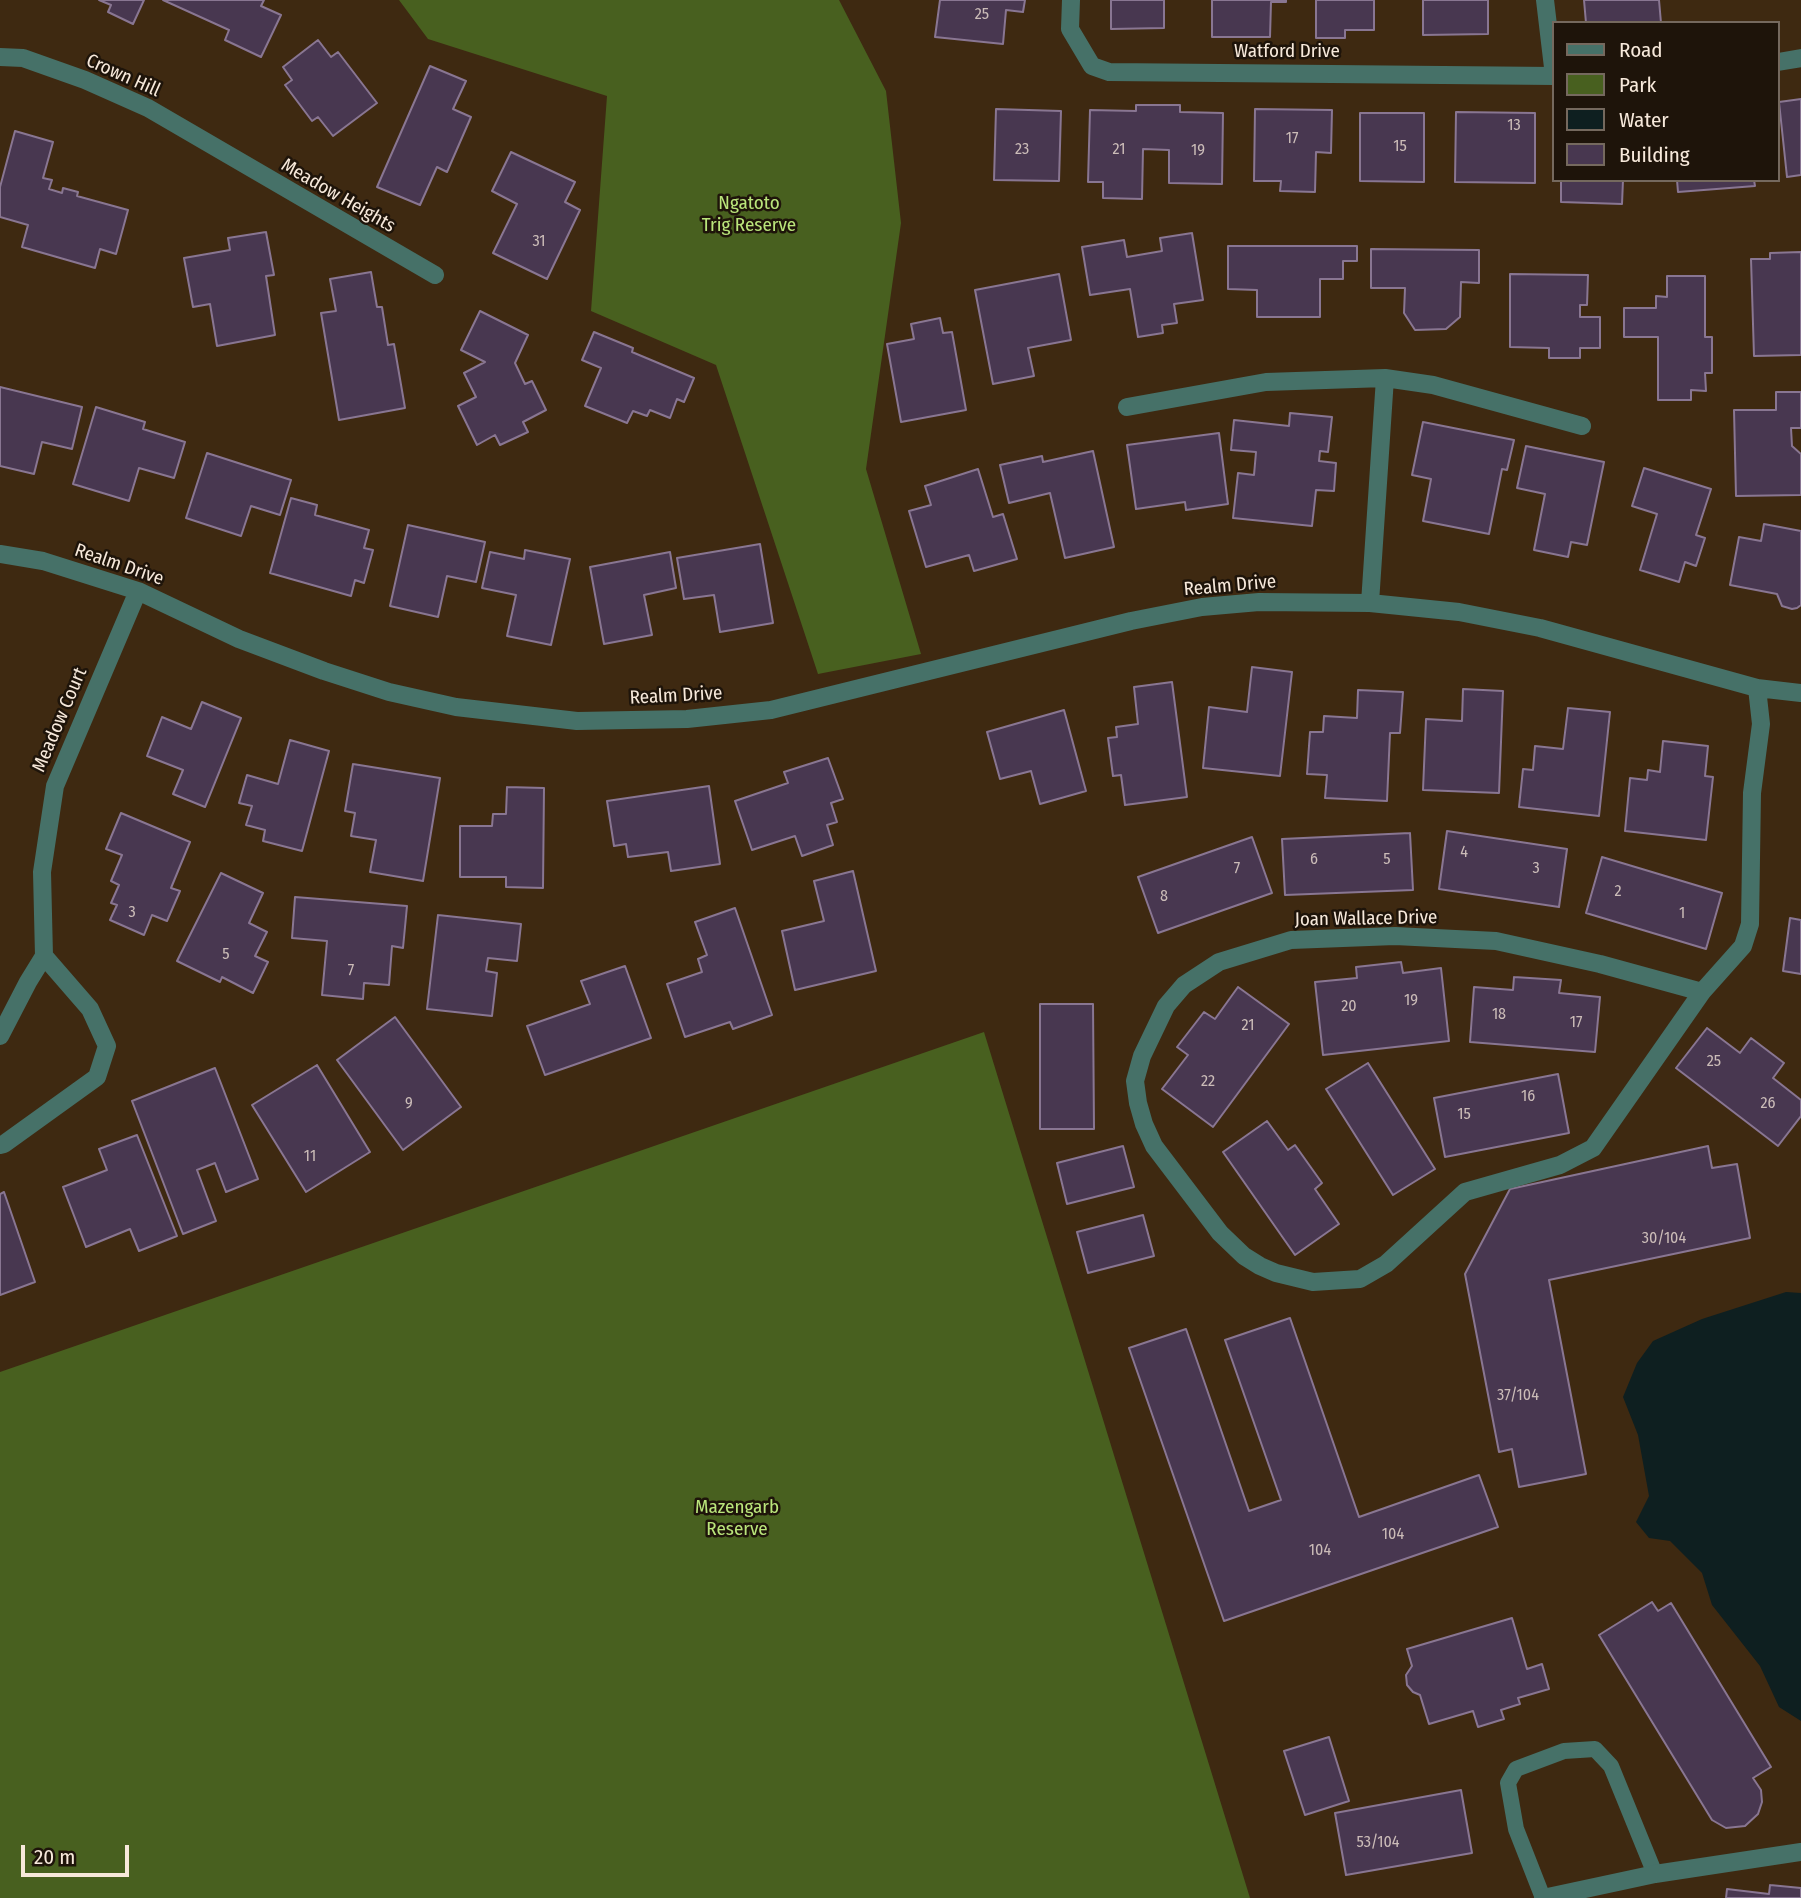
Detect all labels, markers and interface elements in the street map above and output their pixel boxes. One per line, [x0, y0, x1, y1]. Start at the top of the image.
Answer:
house number: 25 [975, 5, 989, 25]
legend [1552, 21, 1780, 182]
text: Road [1619, 37, 1663, 63]
street label: Watford Drive [1234, 41, 1340, 63]
street label: Crown Hill [82, 50, 164, 102]
text: Park [1619, 72, 1656, 98]
text: Water [1619, 107, 1669, 133]
house number: 13 [1507, 116, 1521, 136]
house number: 17 [1286, 129, 1298, 149]
house number: 15 [1393, 137, 1407, 157]
house number: 23 [1015, 140, 1029, 160]
house number: 21 [1113, 140, 1125, 160]
house number: 19 [1191, 141, 1205, 161]
text: Building [1619, 142, 1690, 168]
street label: Meadow Heights [277, 154, 399, 238]
park label: Ngatoto Trig Reserve [702, 193, 796, 237]
house number: 31 [532, 232, 546, 252]
street label: Realm Drive [71, 539, 167, 591]
street label: Realm Drive [1183, 571, 1277, 601]
street label: Meadow Court [28, 664, 92, 776]
street label: Realm Drive [629, 682, 723, 710]
house number: 4 [1460, 843, 1468, 863]
house number: 6 [1310, 850, 1318, 870]
house number: 5 [1383, 850, 1391, 870]
house number: 7 [1234, 859, 1240, 879]
house number: 3 [1532, 859, 1540, 879]
house number: 2 [1614, 882, 1622, 902]
house number: 8 [1160, 887, 1168, 907]
house number: 3 [128, 903, 136, 923]
house number: 1 [1679, 904, 1685, 924]
street label: Joan Wallace Drive [1294, 906, 1438, 932]
house number: 5 [222, 945, 230, 965]
house number: 7 [348, 961, 354, 981]
house number: 19 [1404, 991, 1418, 1011]
house number: 20 [1341, 997, 1357, 1017]
house number: 18 [1492, 1005, 1506, 1025]
house number: 17 [1570, 1013, 1582, 1033]
house number: 21 [1242, 1016, 1254, 1036]
house number: 25 [1707, 1052, 1721, 1072]
house number: 22 [1201, 1072, 1215, 1092]
house number: 16 [1521, 1087, 1535, 1107]
house number: 9 [405, 1094, 413, 1114]
house number: 26 [1761, 1094, 1775, 1114]
house number: 15 [1457, 1105, 1471, 1125]
house number: 11 [304, 1147, 316, 1167]
house number: 30/104 [1642, 1229, 1686, 1249]
house number: 37/104 [1497, 1386, 1539, 1406]
park label: Mazengarb Reserve [695, 1497, 779, 1541]
house number: 104 [1382, 1525, 1404, 1545]
house number: 104 [1309, 1541, 1331, 1561]
scale bar [24, 1832, 133, 1876]
house number: 53/104 [1357, 1833, 1399, 1853]
text: 20 m [34, 1844, 75, 1870]

